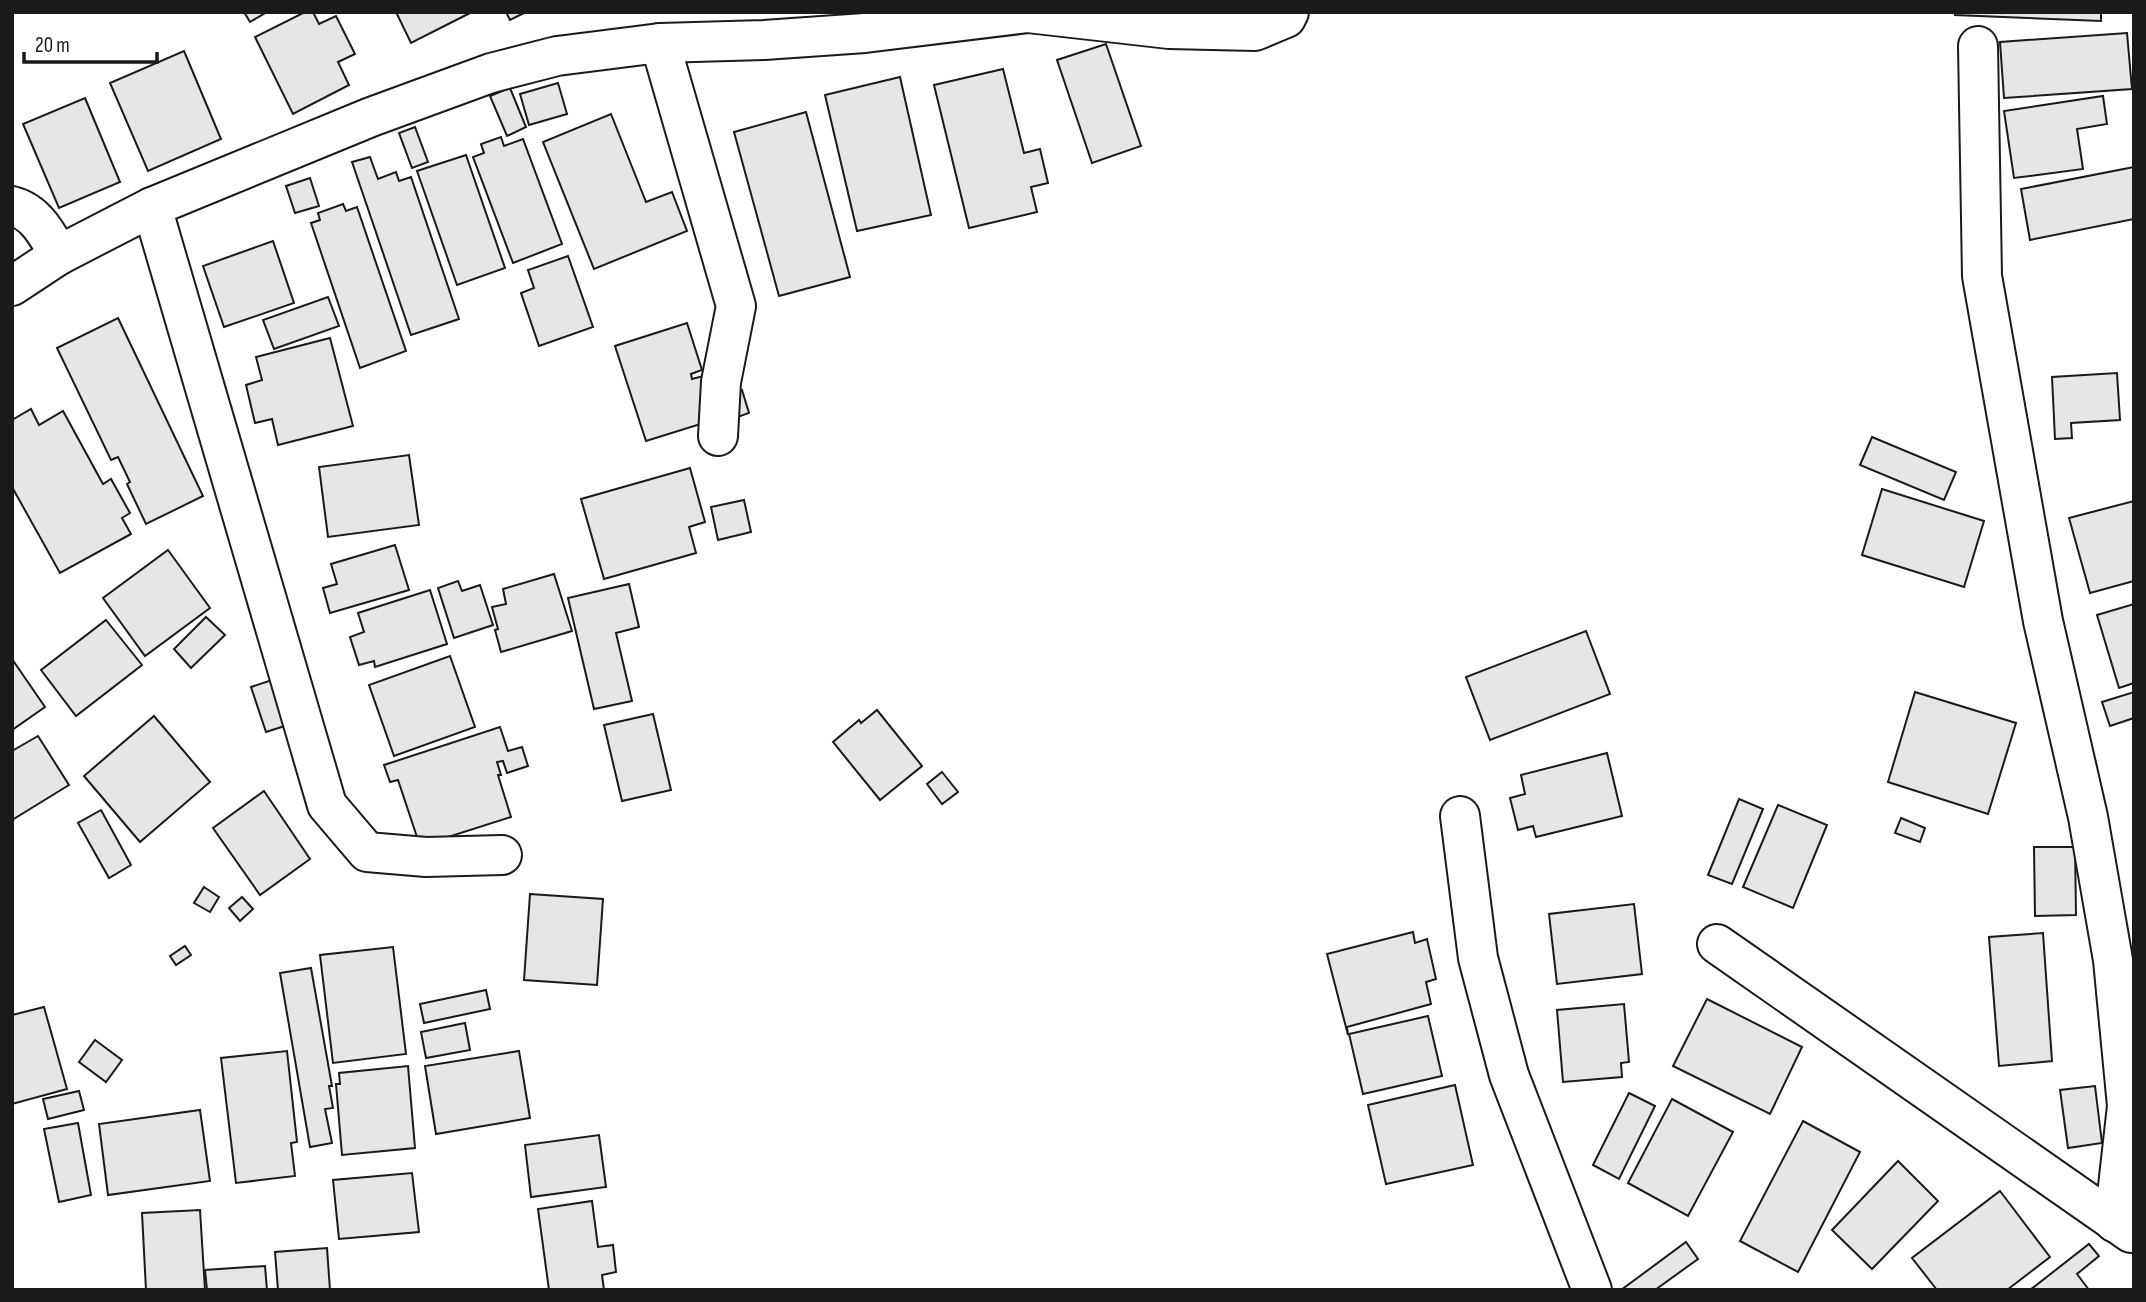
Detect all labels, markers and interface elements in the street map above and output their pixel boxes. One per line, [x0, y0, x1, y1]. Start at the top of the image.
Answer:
scale bar [24, 21, 158, 65]
text: 20 m [35, 33, 70, 58]

